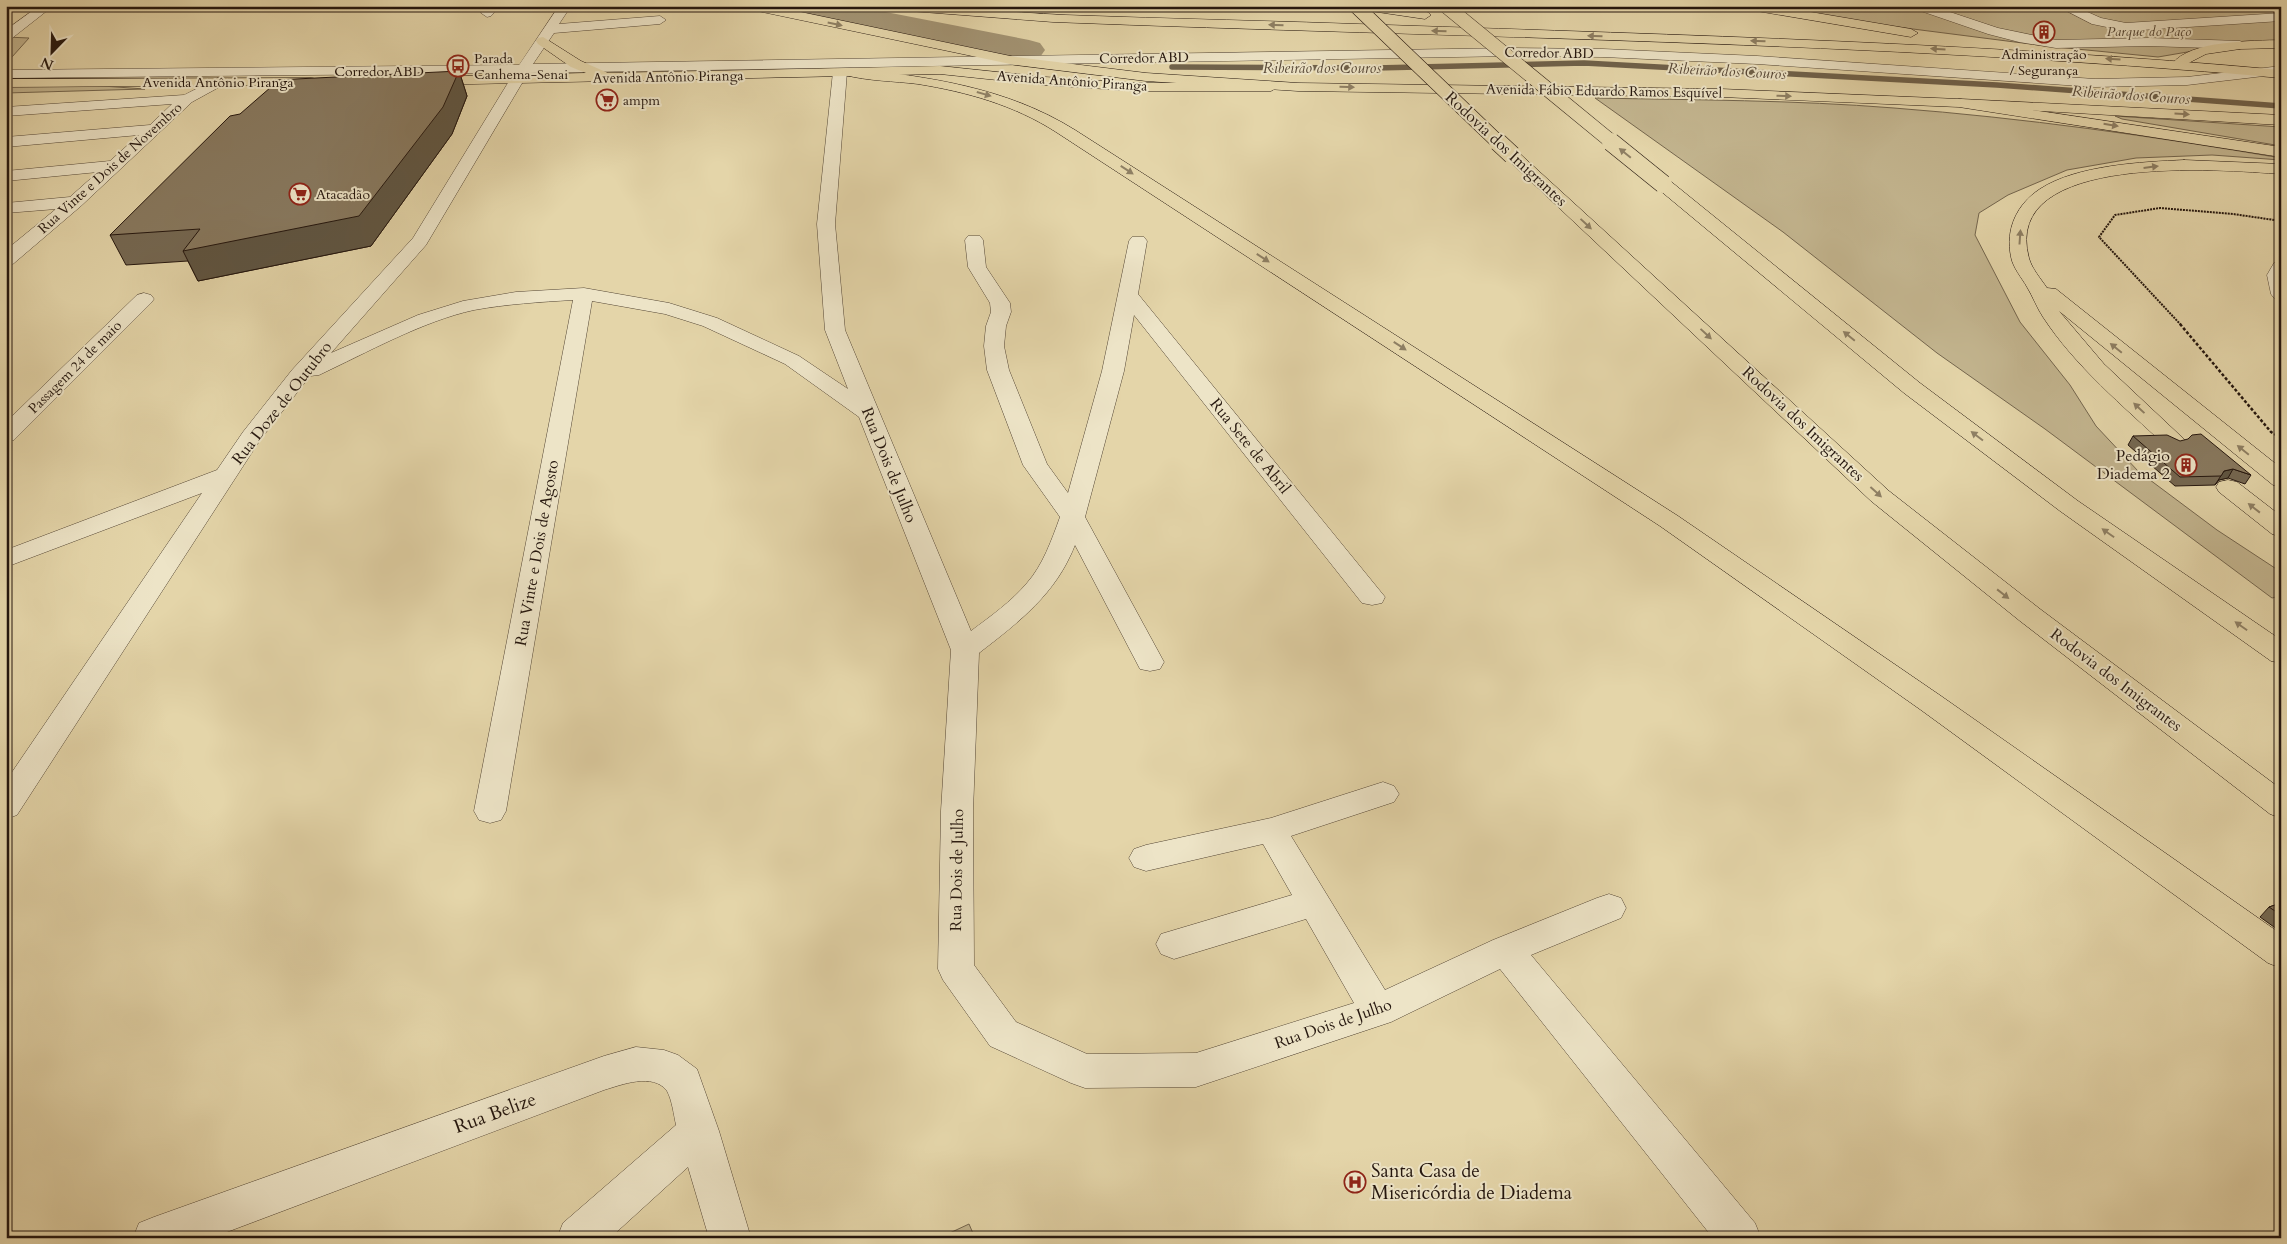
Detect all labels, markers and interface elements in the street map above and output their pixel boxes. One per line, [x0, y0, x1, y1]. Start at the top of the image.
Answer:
one-way arrow [828, 20, 844, 28]
building icon: Administração / Segurança [2032, 20, 2056, 44]
one-way arrow [1268, 21, 1284, 29]
park label: Parque do Paço [2107, 22, 2192, 41]
one-way arrow [1430, 26, 1446, 34]
north arrow [28, 28, 78, 78]
one-way arrow [1587, 32, 1603, 40]
one-way arrow [1750, 37, 1766, 45]
street label: Corredor ABD [1504, 43, 1594, 63]
one-way arrow [1929, 45, 1945, 53]
place label: Administração / Segurança [2001, 45, 2087, 80]
street label: Corredor ABD [1099, 48, 1189, 68]
place label: Parada Canhema-Senai [474, 49, 568, 84]
text: N [38, 52, 56, 75]
bus stop icon: Parada Canhema-Senai [446, 54, 470, 78]
one-way arrow [2105, 55, 2121, 63]
water label: Ribeirão dos Couros [1263, 58, 1381, 78]
water label: Ribeirão dos Couros [1667, 58, 1787, 84]
street label: Corredor ABD [334, 62, 424, 81]
street label: Avenida Antônio Piranga [592, 66, 744, 88]
street label: Avenida Antônio Piranga [996, 66, 1148, 96]
street label: Avenida Antônio Piranga [143, 73, 293, 92]
street label: Avenida Fábio Eduardo Ramos Esquível [1486, 79, 1723, 103]
water label: Ribeirão dos Couros [2071, 81, 2191, 109]
one-way arrow [1339, 83, 1355, 91]
street label: Rodovia dos Imigrantes [1440, 87, 1572, 211]
supermarket icon: ampm [595, 88, 619, 112]
one-way arrow [976, 90, 991, 98]
place label: ampm [623, 91, 660, 110]
one-way arrow [1776, 92, 1792, 100]
street label: Rua Vinte e Dois de Novembro [34, 98, 186, 238]
one-way arrow [2175, 111, 2191, 119]
one-way arrow [2104, 121, 2120, 129]
one-way arrow [1619, 148, 1632, 159]
one-way arrow [2143, 163, 2159, 171]
one-way arrow [1120, 165, 1133, 174]
supermarket icon: Atacadão [288, 182, 312, 206]
place label: Atacadão [316, 185, 370, 204]
one-way arrow [1580, 218, 1592, 230]
one-way arrow [2016, 228, 2024, 244]
one-way arrow [1256, 253, 1270, 263]
street label: Passagem 24 de maio [24, 316, 126, 418]
one-way arrow [1699, 328, 1711, 340]
one-way arrow [1843, 331, 1856, 342]
street label: Rua Doze de Outubro [227, 336, 337, 469]
one-way arrow [1393, 342, 1406, 351]
one-way arrow [2110, 342, 2123, 353]
street label: Rodovia dos Imigrantes [1737, 362, 1869, 486]
street label: Rua Sete de Abril [1204, 393, 1296, 499]
one-way arrow [2133, 402, 2145, 414]
street label: Rua Dois de Julho [856, 404, 922, 526]
one-way arrow [1971, 431, 1984, 442]
one-way arrow [2237, 444, 2250, 455]
place label: Pedágio Diadema 2 [2097, 445, 2170, 485]
building icon: Pedágio Diadema 2 [2174, 453, 2198, 477]
street label: Rua Vinte e Dois de Agosto [510, 458, 564, 648]
one-way arrow [1870, 486, 1882, 498]
one-way arrow [2247, 503, 2261, 513]
one-way arrow [2101, 528, 2115, 538]
one-way arrow [1996, 588, 2009, 599]
one-way arrow [2234, 621, 2248, 631]
street label: Rodovia dos Imigrantes [2046, 623, 2186, 737]
street label: Rua Dois de Julho [945, 808, 969, 932]
street label: Rua Dois de Julho [1271, 994, 1395, 1054]
street label: Rua Belize [450, 1086, 540, 1140]
place label: Santa Casa de Misericórdia de Diadema [1371, 1158, 1572, 1206]
hospital icon: Santa Casa de Misericórdia de Diadema [1343, 1170, 1367, 1194]

